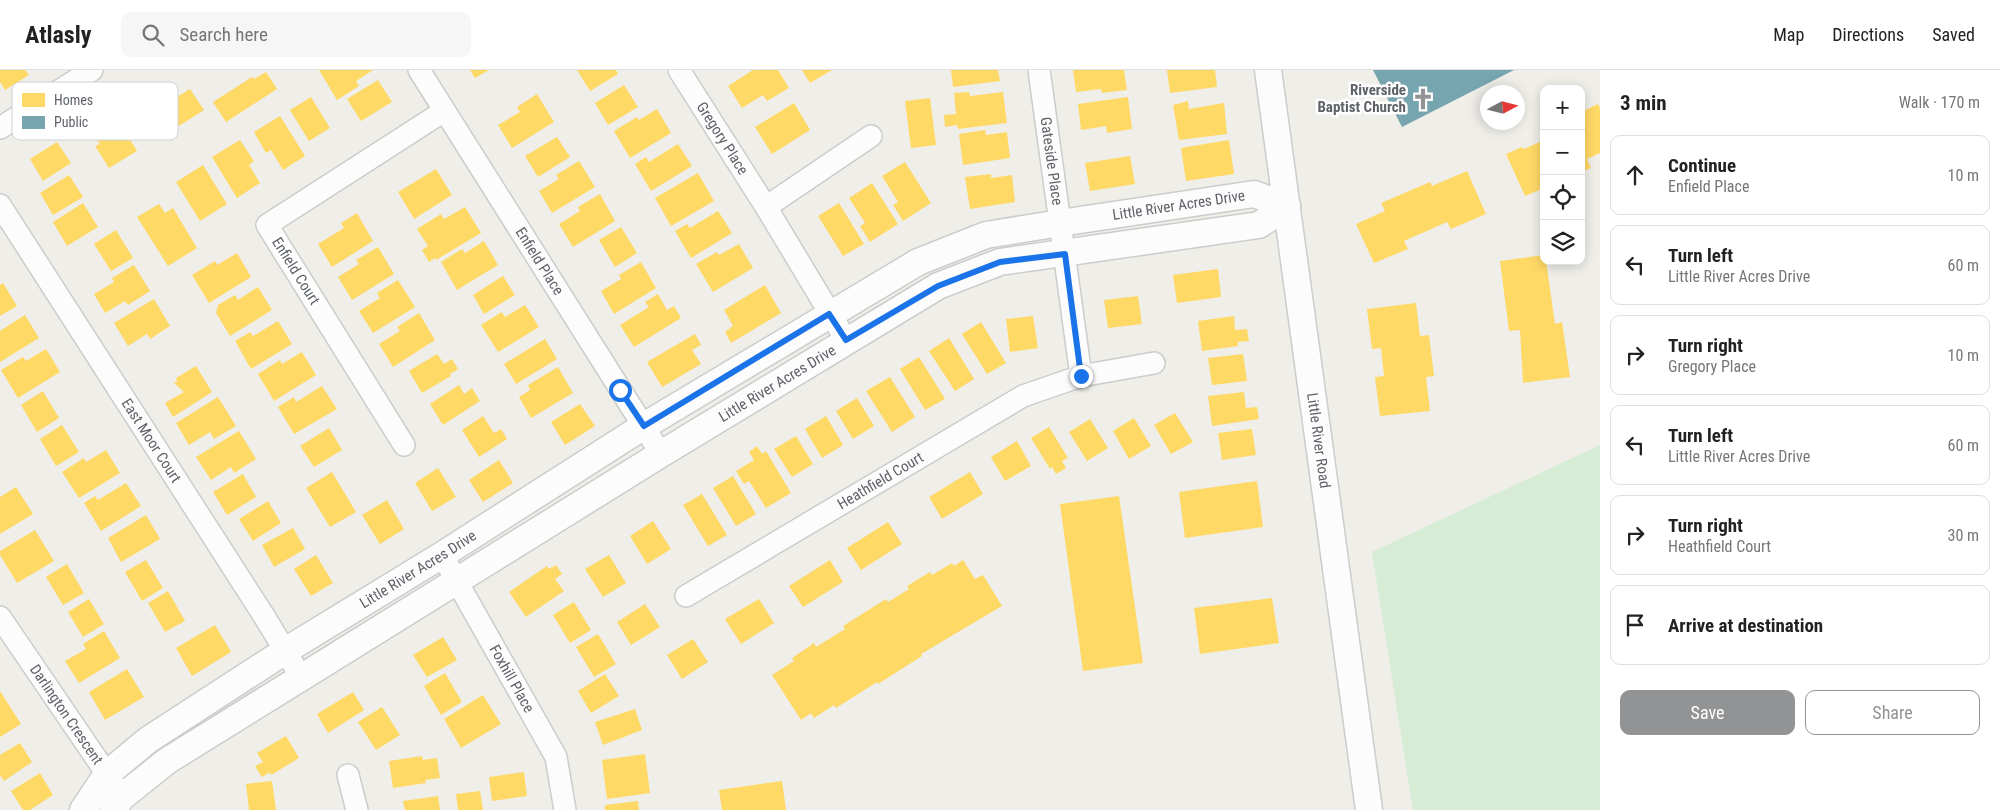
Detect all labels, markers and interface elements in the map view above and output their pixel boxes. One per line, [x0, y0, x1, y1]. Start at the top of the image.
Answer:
search box [121, 12, 471, 57]
text: Atlasly [25, 21, 91, 49]
icon: search [139, 21, 167, 49]
text: Search here [179, 23, 268, 46]
text: Map [1773, 24, 1804, 45]
text: Directions [1832, 24, 1904, 45]
text: Saved [1932, 24, 1975, 45]
place label: Riverside Baptist Church [1317, 81, 1406, 116]
legend [12, 82, 178, 140]
north arrow [1480, 85, 1525, 130]
map controls [1540, 85, 1585, 265]
button: + [1540, 85, 1585, 130]
church icon: Riverside Baptist Church [1410, 86, 1436, 112]
text: 3 min [1620, 91, 1667, 115]
text: Homes [54, 92, 93, 108]
text: Walk · 170 m [1899, 93, 1980, 112]
street label: Gregory Place [693, 99, 752, 178]
text: Public [54, 114, 88, 130]
street label: Gateside Place [1037, 116, 1066, 206]
button: − [1540, 130, 1585, 175]
text: Continue [1668, 154, 1736, 177]
icon: ahead [1621, 161, 1649, 189]
text: 10 m [1947, 166, 1979, 185]
button: locate [1540, 175, 1585, 220]
text: Enfield Place [1668, 177, 1749, 196]
street label: Little River Acres Drive [1111, 186, 1246, 224]
button: layers [1540, 220, 1585, 265]
street label: Enfield Place [512, 224, 567, 298]
street label: Enfield Court [268, 234, 324, 308]
text: Turn left [1668, 244, 1733, 267]
icon: left [1621, 251, 1649, 279]
text: 60 m [1947, 256, 1979, 275]
text: Little River Acres Drive [1668, 267, 1810, 286]
text: Turn right [1668, 334, 1743, 357]
street label: Little River Acres Drive [715, 341, 839, 426]
icon: right [1621, 341, 1649, 369]
text: 10 m [1947, 346, 1979, 365]
text: Gregory Place [1668, 357, 1756, 376]
route end [1070, 365, 1093, 388]
route start [609, 379, 632, 402]
street label: Little River Road [1303, 392, 1334, 490]
street label: East Moor Court [118, 395, 185, 486]
text: Turn left [1668, 424, 1733, 447]
icon: left [1621, 431, 1649, 459]
text: 60 m [1947, 436, 1979, 455]
text: Little River Acres Drive [1668, 447, 1810, 466]
street label: Heathfield Court [834, 448, 927, 513]
text: Turn right [1668, 514, 1743, 537]
icon: right [1621, 521, 1649, 549]
text: 30 m [1947, 526, 1979, 545]
street label: Little River Acres Drive [357, 527, 480, 612]
text: Heathfield Court [1668, 537, 1771, 556]
icon: arrive [1621, 611, 1649, 639]
text: Arrive at destination [1668, 614, 1823, 637]
street label: Foxhill Place [486, 642, 538, 716]
street label: Darlington Crescent [26, 661, 107, 768]
button: Save [1620, 690, 1795, 735]
button: Share [1805, 690, 1980, 735]

